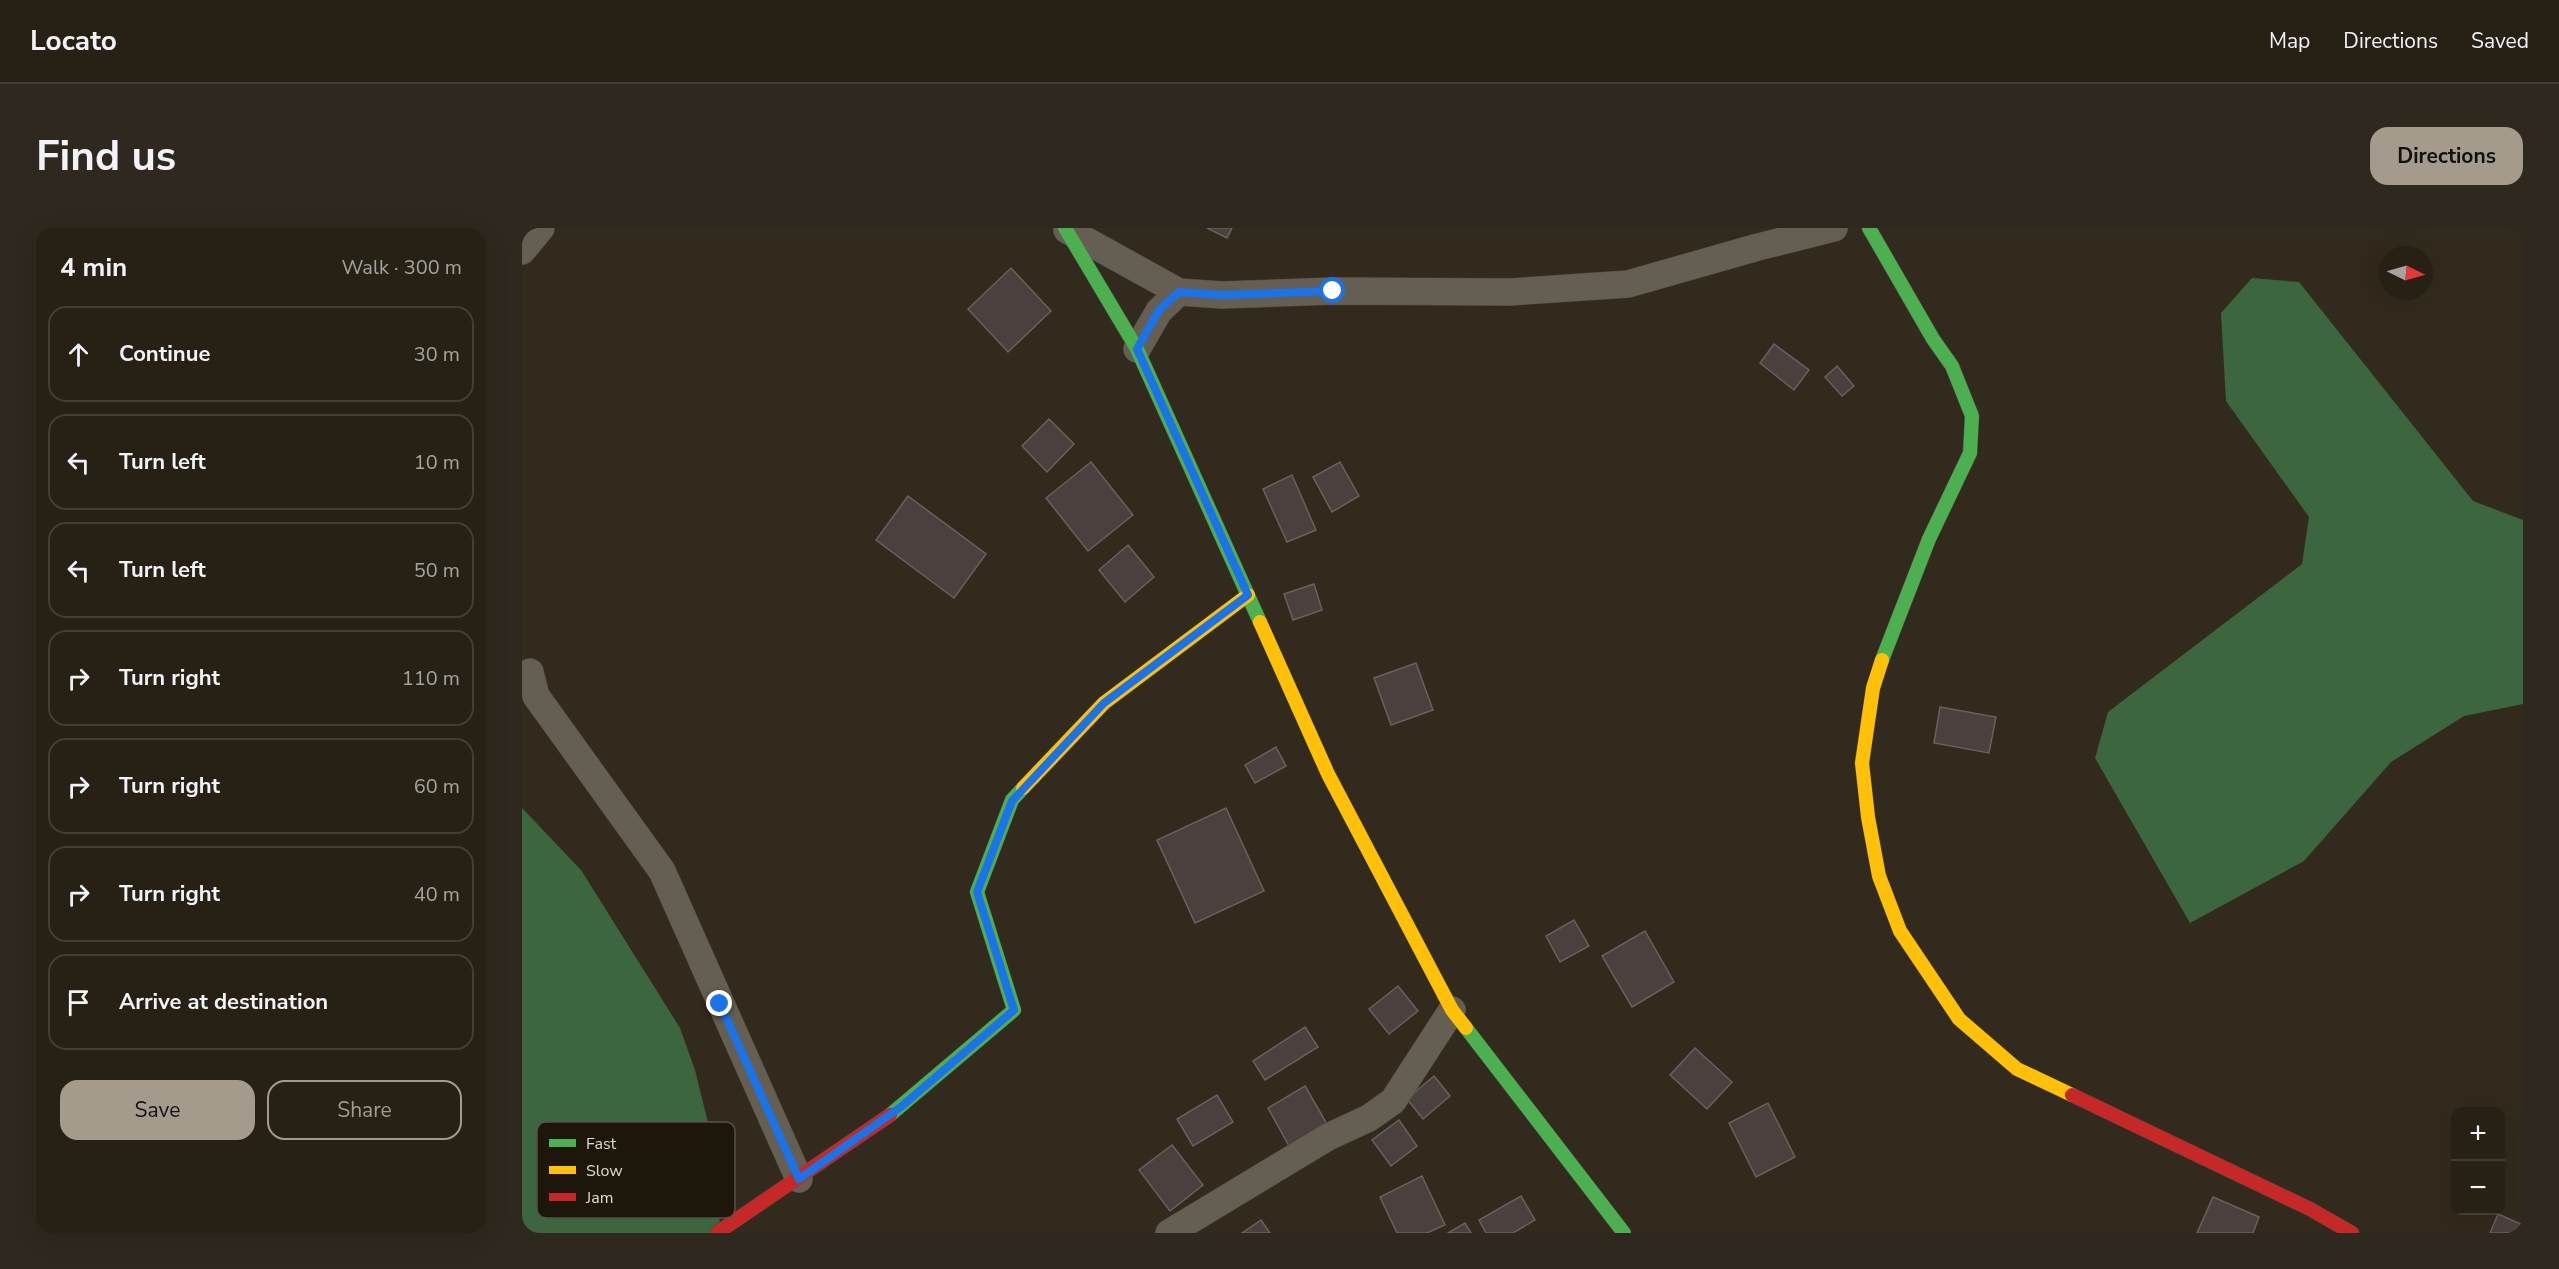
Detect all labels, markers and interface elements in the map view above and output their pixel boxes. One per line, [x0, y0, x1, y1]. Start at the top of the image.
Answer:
text: Locato [30, 22, 117, 60]
text: Map [2269, 27, 2310, 55]
text: Directions [2343, 27, 2438, 55]
text: Saved [2471, 27, 2529, 55]
button: Directions [2370, 127, 2523, 185]
text: Find us [36, 128, 176, 185]
north arrow [2379, 246, 2433, 300]
text: 4 min [60, 250, 127, 285]
text: Walk · 300 m [342, 254, 462, 281]
route start [1319, 277, 1345, 303]
icon: ahead [62, 338, 95, 371]
text: Continue [119, 339, 210, 369]
text: 30 m [414, 341, 460, 368]
icon: left [62, 446, 95, 479]
text: Turn left [119, 447, 206, 477]
text: 10 m [414, 449, 460, 476]
icon: left [62, 554, 95, 587]
text: Turn left [119, 555, 206, 585]
text: 50 m [414, 557, 460, 584]
icon: right [62, 662, 95, 695]
text: Turn right [119, 663, 220, 693]
text: 110 m [402, 665, 460, 692]
icon: right [62, 770, 95, 803]
text: Turn right [119, 771, 220, 801]
text: 60 m [414, 773, 460, 800]
icon: right [62, 878, 95, 911]
text: Turn right [119, 879, 220, 909]
text: 40 m [414, 881, 460, 908]
icon: arrive [62, 986, 95, 1019]
text: Arrive at destination [119, 987, 328, 1017]
route end [706, 990, 732, 1016]
button: Save [60, 1080, 255, 1140]
button: Share [267, 1080, 462, 1140]
map controls [2451, 1107, 2505, 1215]
button: + [2451, 1107, 2505, 1161]
legend [537, 1122, 735, 1218]
text: Fast [586, 1133, 617, 1155]
text: Slow [586, 1160, 623, 1182]
button: − [2451, 1161, 2505, 1215]
text: Jam [585, 1187, 613, 1209]

